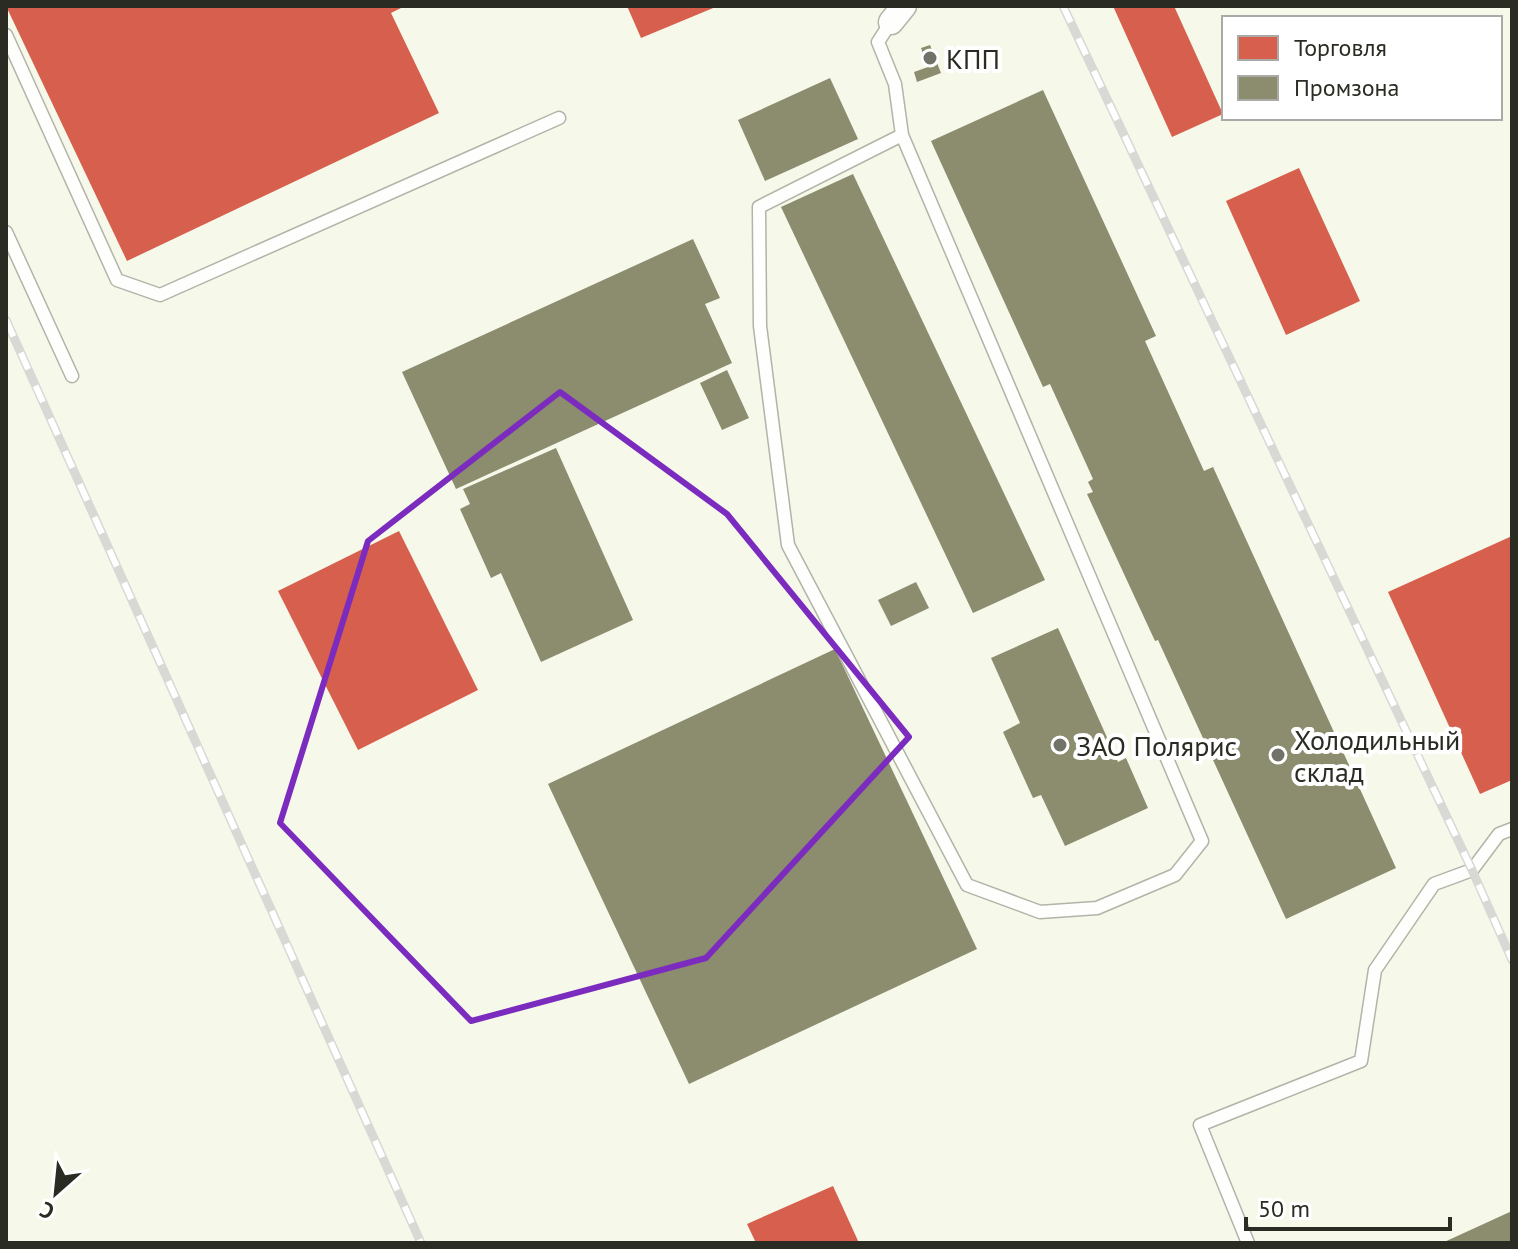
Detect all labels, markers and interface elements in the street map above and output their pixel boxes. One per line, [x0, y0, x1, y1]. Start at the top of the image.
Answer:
legend [1222, 16, 1502, 120]
text: Торговля [1294, 32, 1387, 63]
place label: КПП [946, 40, 1000, 77]
marker: КПП [921, 49, 939, 67]
text: Промзона [1294, 72, 1399, 103]
place label: Холодильный склад [1294, 721, 1460, 790]
place label: ЗАО Полярис [1076, 727, 1237, 764]
marker: ЗАО Полярис [1051, 736, 1069, 754]
marker: Холодильный склад [1269, 746, 1287, 764]
north arrow [16, 1153, 96, 1233]
scale bar [1246, 1181, 1450, 1231]
text: 50 m [1258, 1193, 1310, 1224]
text: С [35, 1196, 59, 1226]

